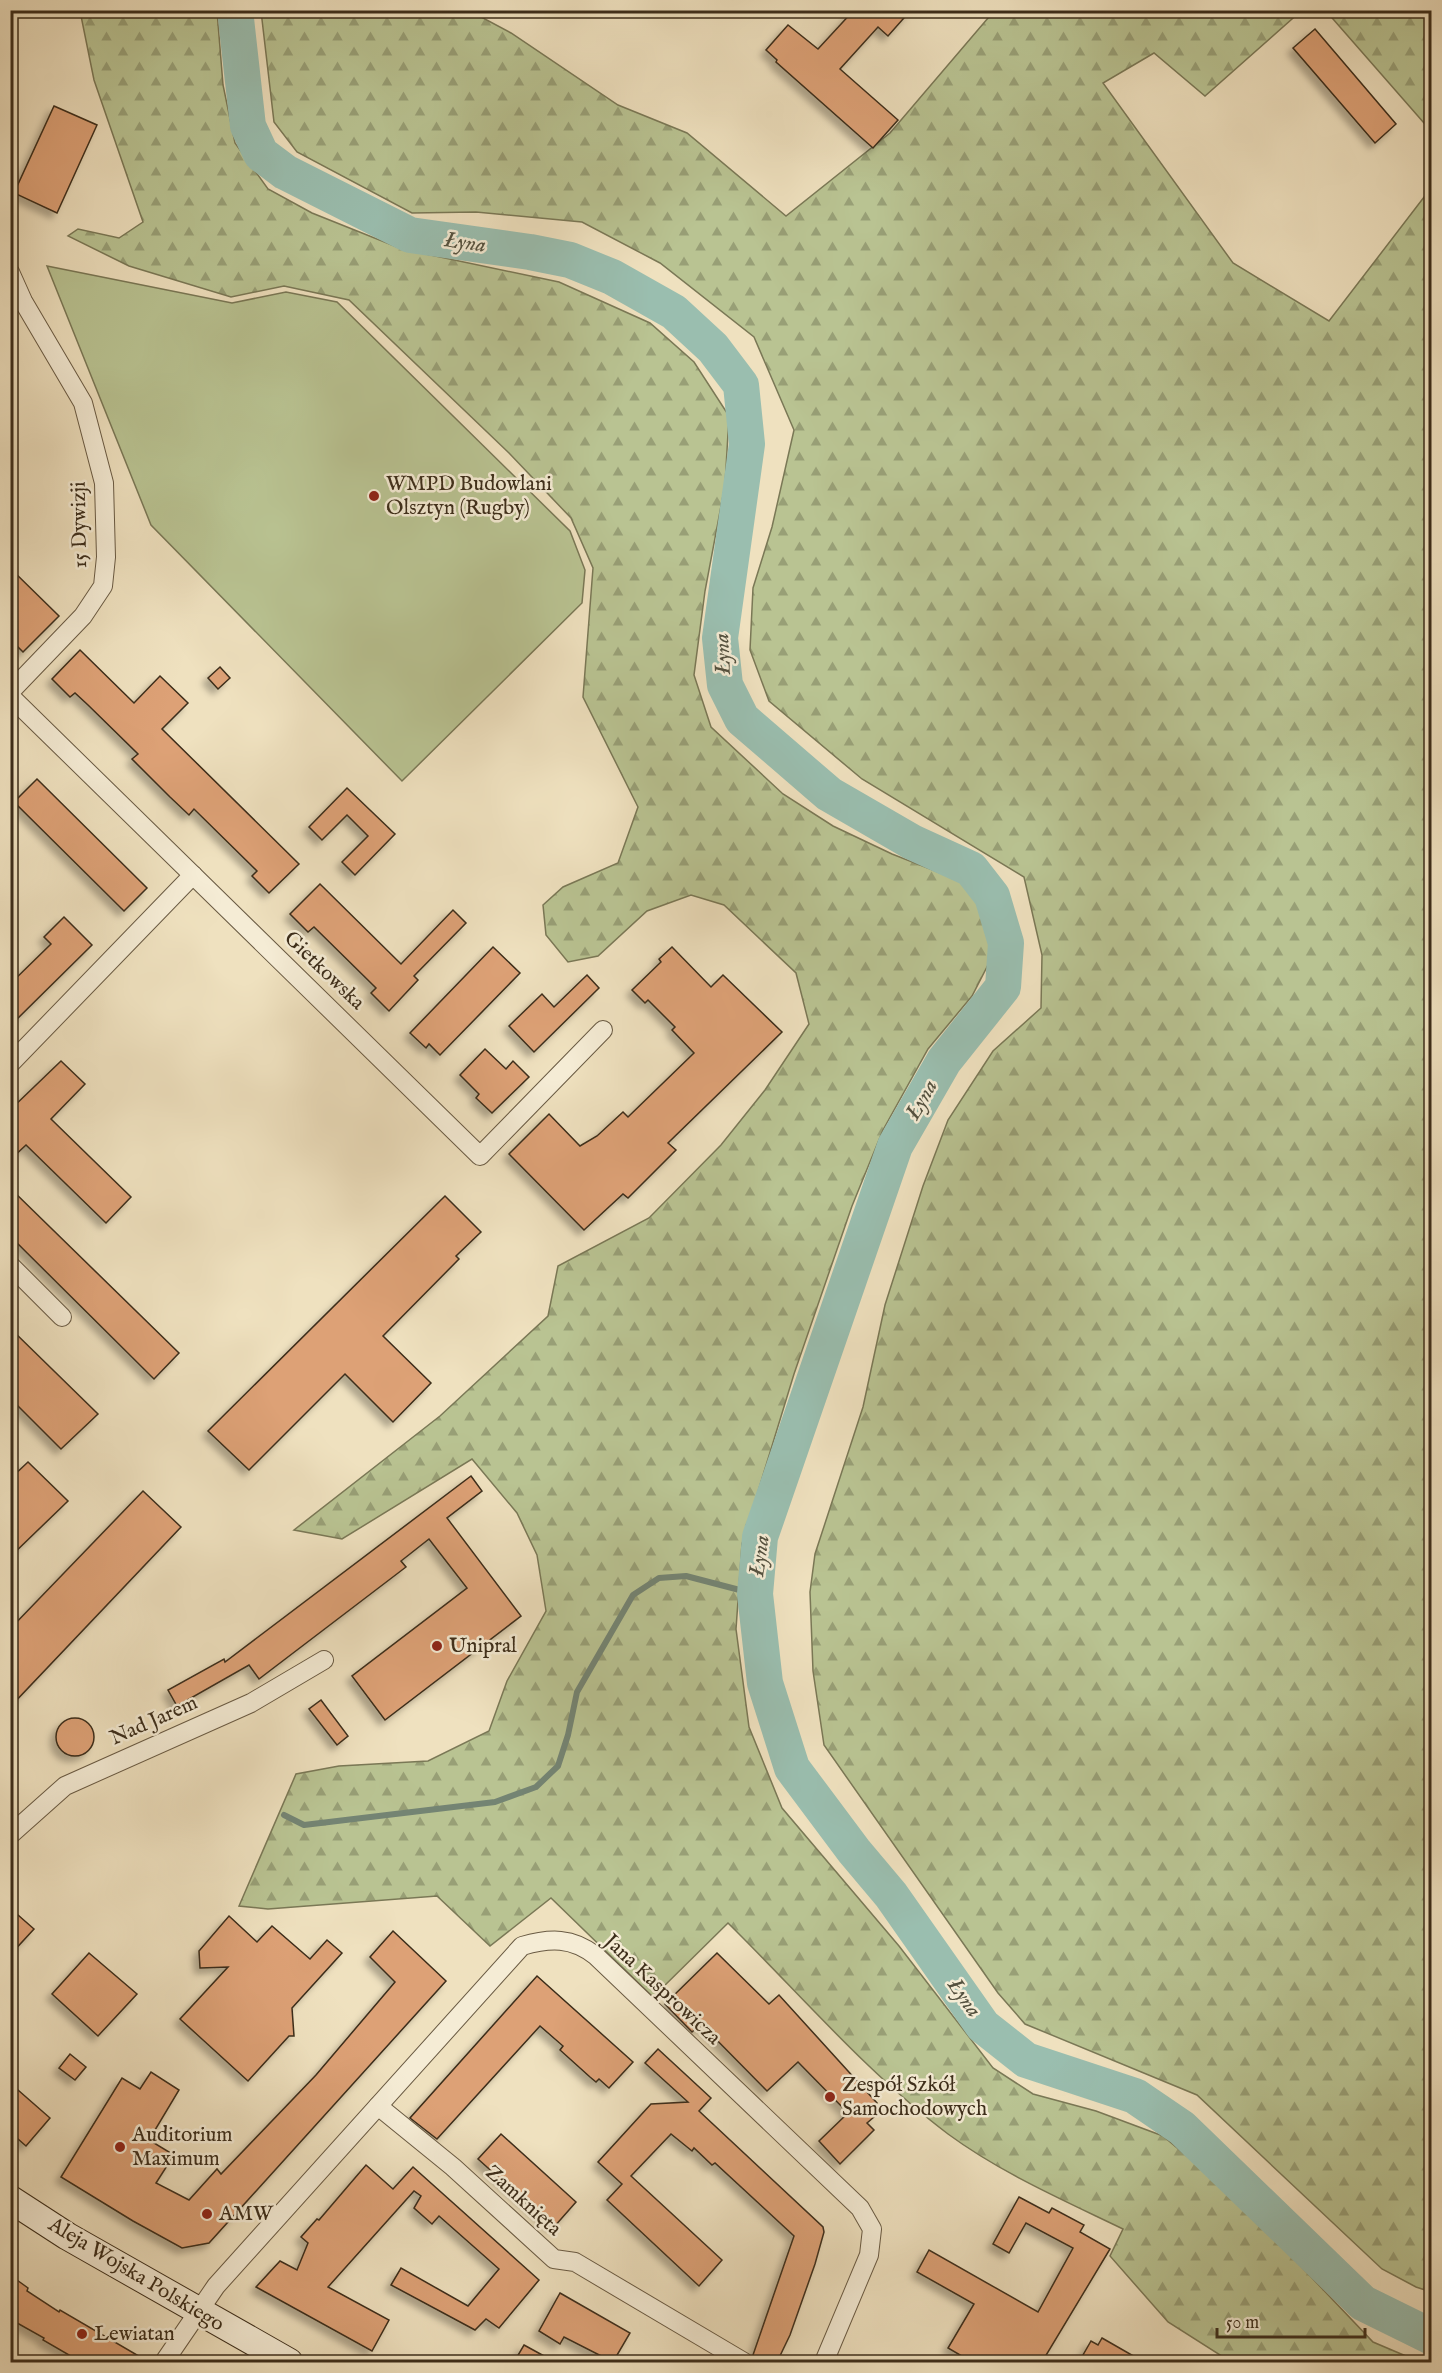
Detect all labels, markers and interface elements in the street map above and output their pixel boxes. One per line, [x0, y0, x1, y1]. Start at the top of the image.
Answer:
water label: Łyna [441, 226, 488, 260]
place label: WMPD Budowlani Olsztyn (Rugby) [386, 471, 552, 522]
street label: 15 Dywizji [66, 481, 94, 569]
marker: WMPD Budowlani Olsztyn (Rugby) [367, 489, 381, 503]
water label: Łyna [708, 632, 738, 677]
street label: Gietkowska [278, 926, 371, 1017]
water label: Łyna [899, 1075, 945, 1126]
water label: Łyna [743, 1533, 777, 1580]
place label: Unipral [449, 1633, 517, 1660]
marker: Unipral [430, 1639, 444, 1653]
street label: Nad Jarem [106, 1690, 202, 1752]
street label: Jana Kasprowicza [596, 1927, 727, 2052]
water label: Łyna [940, 1972, 988, 2023]
place label: Zespół Szkół Samochodowych [842, 2072, 987, 2123]
marker: Zespół Szkół Samochodowych [823, 2090, 837, 2104]
place label: Auditorium Maximum [131, 2122, 233, 2173]
marker: Auditorium Maximum [113, 2140, 127, 2154]
street label: Zamknięta [479, 2160, 568, 2243]
place label: AMW [218, 2201, 274, 2228]
marker: AMW [200, 2207, 214, 2221]
street label: Aleja Wojska Polskiego [42, 2211, 229, 2338]
scale bar [1217, 2301, 1366, 2339]
text: 50 m [1226, 2312, 1259, 2335]
place label: Lewiatan [94, 2321, 175, 2348]
marker: Lewiatan [75, 2327, 89, 2341]

